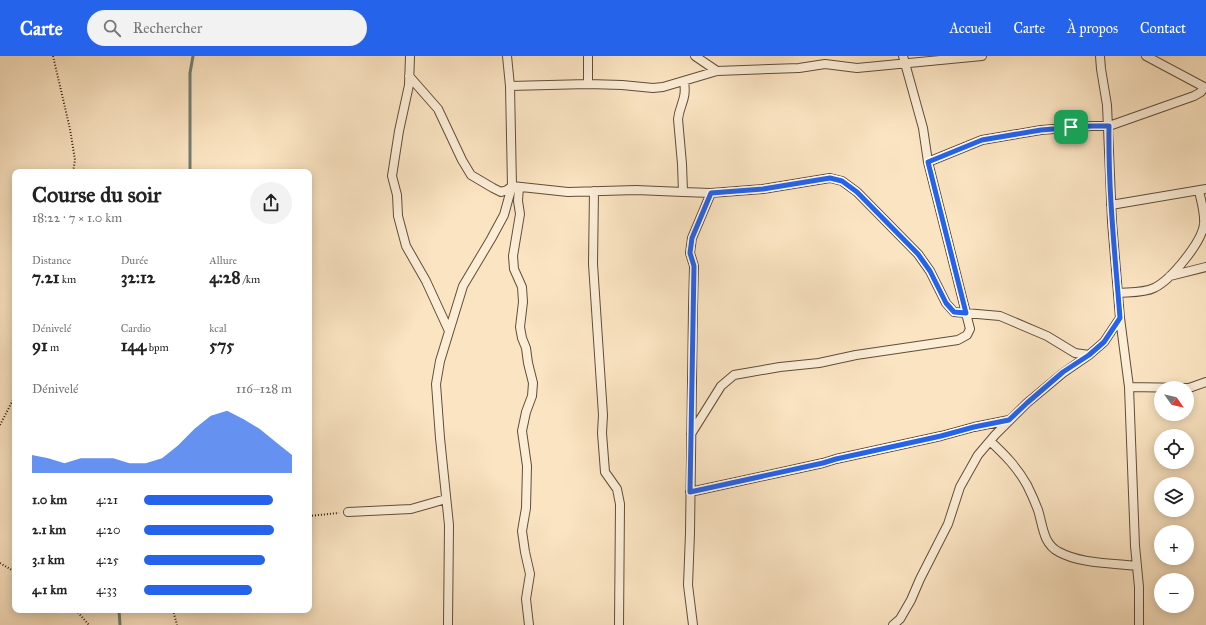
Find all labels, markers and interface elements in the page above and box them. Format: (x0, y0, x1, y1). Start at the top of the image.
search box (87, 10, 367, 46)
text: Carte (20, 17, 63, 40)
icon: search (101, 17, 123, 39)
text: Rechercher (133, 19, 202, 37)
text: Accueil (949, 20, 992, 37)
text: Carte (1014, 20, 1045, 37)
text: À propos (1067, 20, 1118, 37)
text: Contact (1140, 20, 1186, 37)
pin (1054, 110, 1088, 144)
icon: arrive (1060, 116, 1082, 138)
text: Course du soir (32, 181, 161, 208)
button: share (250, 182, 292, 224)
text: 18:22 · 7 × 1.0 km (32, 210, 122, 226)
text: Distance (32, 254, 71, 267)
text: Durée (121, 254, 148, 267)
text: Allure (209, 254, 237, 267)
text: 7.21 (32, 267, 60, 288)
text: 32:12 (121, 267, 155, 288)
text: 4:28 (209, 267, 241, 288)
text: km (60, 273, 76, 286)
text: /km (241, 273, 260, 286)
text: Dénivelé (32, 322, 71, 335)
text: Cardio (121, 322, 151, 335)
text: kcal (209, 322, 227, 335)
text: 91 (32, 335, 48, 356)
text: 144 (121, 335, 146, 356)
text: 575 (209, 335, 234, 356)
text: m (48, 341, 59, 354)
text: bpm (146, 341, 169, 354)
text: Dénivelé (32, 381, 79, 397)
text: 116–128 m (236, 381, 292, 397)
north arrow (1154, 381, 1194, 421)
map controls (1154, 381, 1194, 613)
button: locate (1154, 429, 1194, 469)
button: layers (1154, 477, 1194, 517)
text: 1.0 km (32, 492, 67, 508)
text: 4:21 (96, 492, 118, 508)
text: 2.1 km (32, 522, 66, 538)
text: 4:20 (96, 522, 121, 538)
button: + (1154, 525, 1194, 565)
text: 3.1 km (32, 552, 65, 568)
text: 4:25 (96, 552, 119, 568)
button: − (1154, 573, 1194, 613)
text: 4.1 km (32, 582, 67, 598)
text: 4:33 (96, 582, 117, 598)

